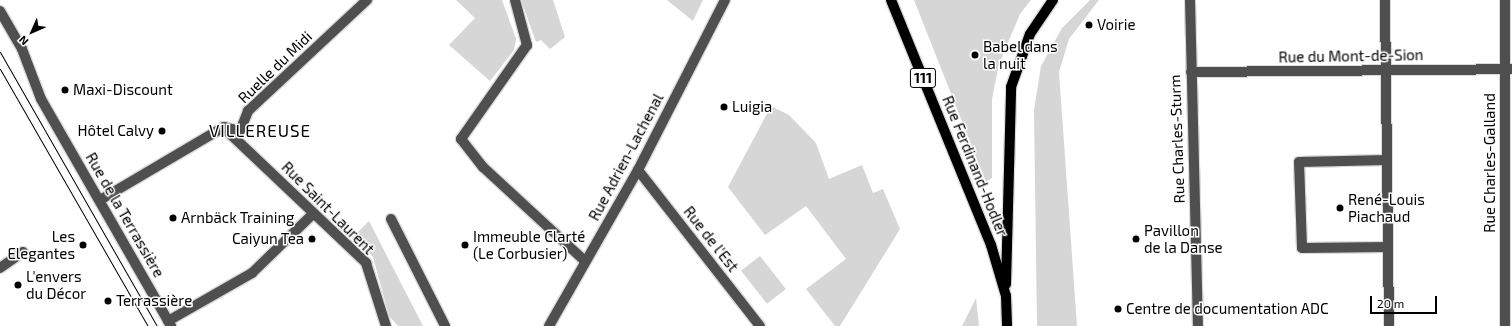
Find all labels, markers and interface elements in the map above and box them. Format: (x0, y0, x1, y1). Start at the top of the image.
north arrow (12, 12, 52, 52)
place label: Voirie (1097, 16, 1136, 34)
marker: Voirie (1084, 20, 1094, 30)
street label: Ruelle du Midi (234, 27, 316, 107)
text: N (16, 33, 31, 48)
place label: Babel dans la nuit (983, 37, 1058, 72)
street label: Rue du Mont-de-Sion (1278, 46, 1424, 66)
marker: Babel dans la nuit (970, 50, 980, 60)
road number: 111 (909, 66, 937, 90)
street label: Rue Charles-Sturm (1166, 74, 1188, 204)
place label: Maxi-Discount (73, 81, 173, 99)
marker: Maxi-Discount (60, 85, 70, 95)
street label: Rue Adrien-Lachenal (585, 90, 667, 224)
street label: Rue Ferdinand-Hodler (939, 93, 1011, 239)
street label: Rue Charles-Galland (1481, 93, 1499, 233)
place label: Luigia (732, 98, 772, 116)
marker: Luigia (719, 102, 729, 112)
district label: VILLEREUSE (209, 121, 311, 141)
place label: Hôtel Calvy (77, 122, 154, 140)
marker: Hôtel Calvy (157, 126, 167, 136)
street label: Rue de la Terrassière (82, 149, 168, 281)
street label: Rue Saint-Laurent (278, 158, 378, 258)
place label: René-Louis Piachaud (1348, 190, 1425, 225)
street label: Rue de l'Est (680, 203, 742, 275)
marker: René-Louis Piachaud (1335, 203, 1345, 213)
place label: Arnbäck Training (181, 209, 295, 227)
marker: Arnbäck Training (168, 213, 178, 223)
place label: Pavillon de la Danse (1144, 221, 1223, 256)
place label: Les Elegantes (7, 227, 75, 262)
place label: Immeuble Clarté (Le Corbusier) (473, 227, 585, 262)
place label: Caiyun Tea (232, 230, 304, 248)
marker: Caiyun Tea (307, 234, 317, 244)
marker: Pavillon de la Danse (1131, 234, 1141, 244)
marker: Les Elegantes (78, 240, 88, 250)
marker: Immeuble Clarté (Le Corbusier) (460, 240, 470, 250)
place label: L'envers du Décor (26, 267, 86, 302)
marker: L'envers du Décor (13, 280, 23, 290)
scale bar (1372, 288, 1439, 314)
place label: Terrassière (116, 292, 192, 310)
marker: Terrassière (103, 296, 113, 306)
text: 20 m (1377, 296, 1404, 310)
place label: Centre de documentation ADC (1126, 300, 1329, 318)
marker: Centre de documentation ADC (1113, 304, 1123, 314)

